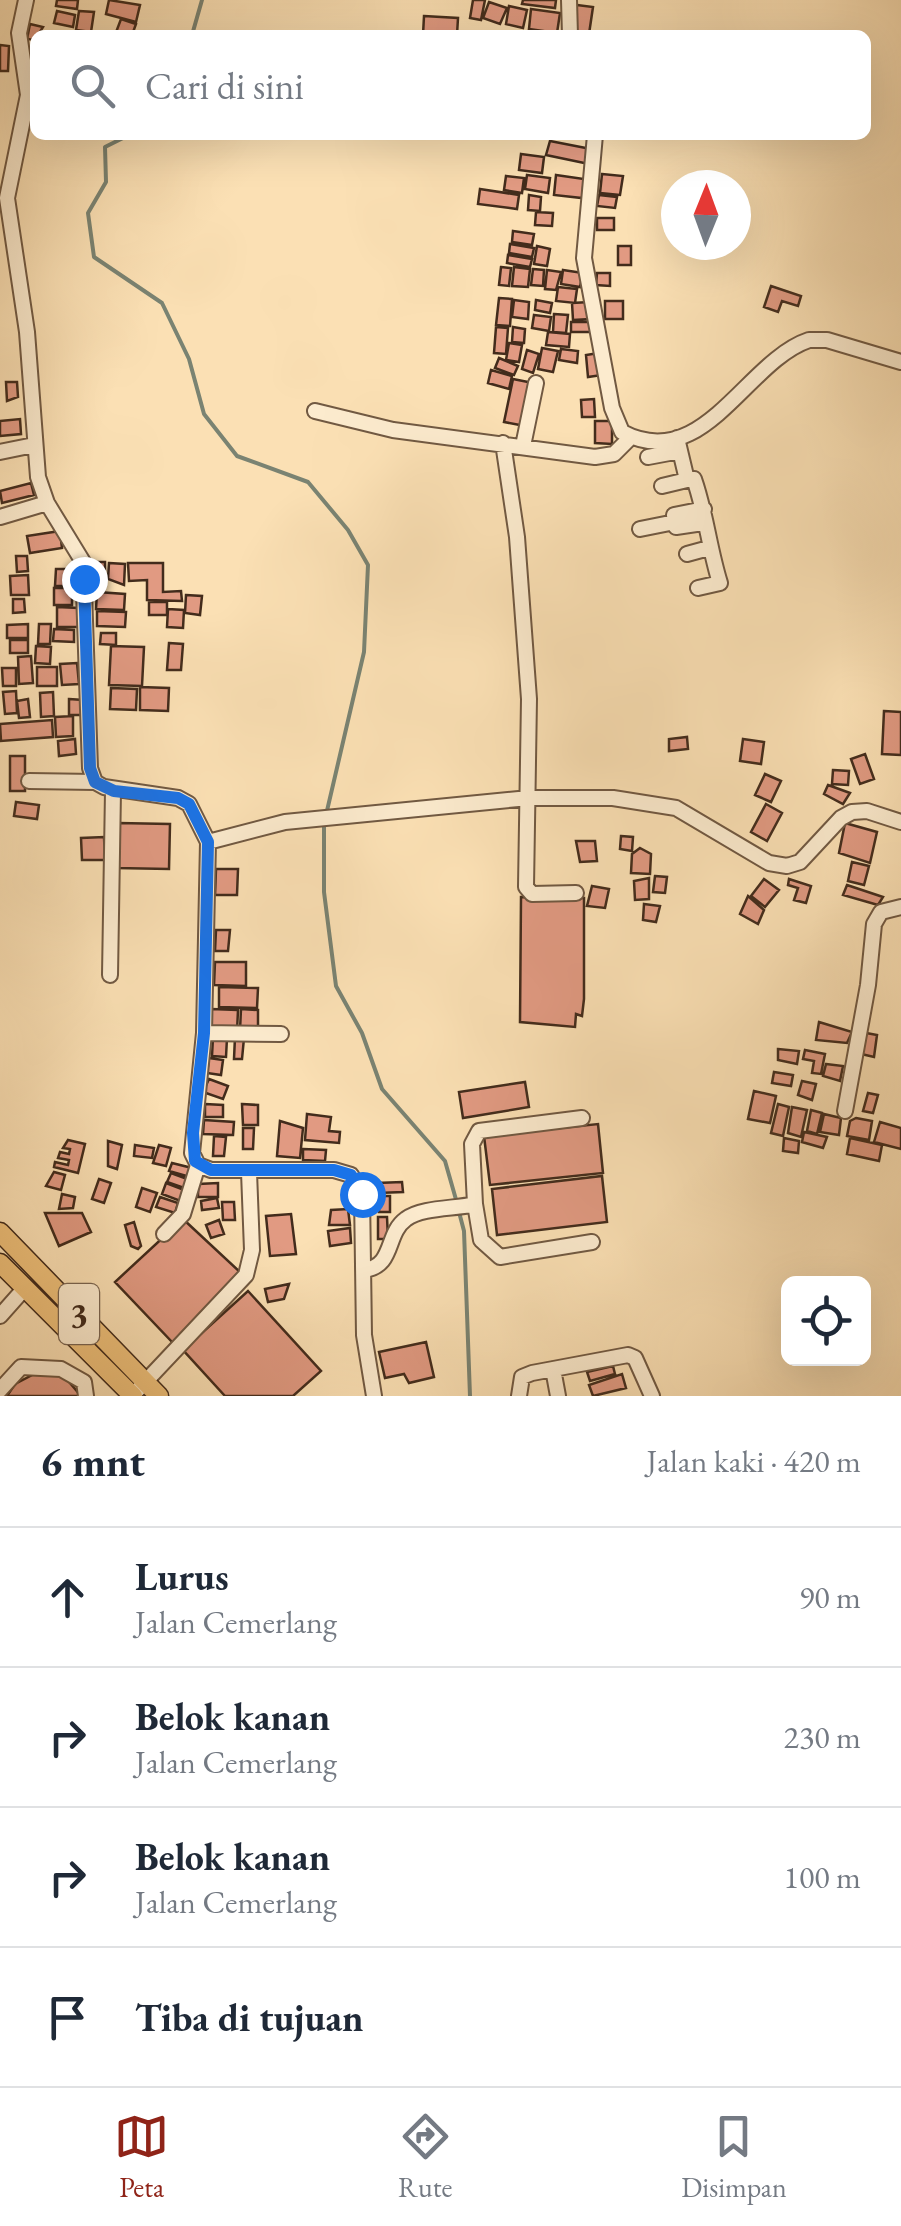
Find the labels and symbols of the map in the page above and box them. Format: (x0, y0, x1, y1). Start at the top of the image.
north arrow (661, 170, 751, 260)
route end (62, 557, 108, 603)
route start (340, 1172, 386, 1218)
road number: 3 (59, 1284, 99, 1344)

